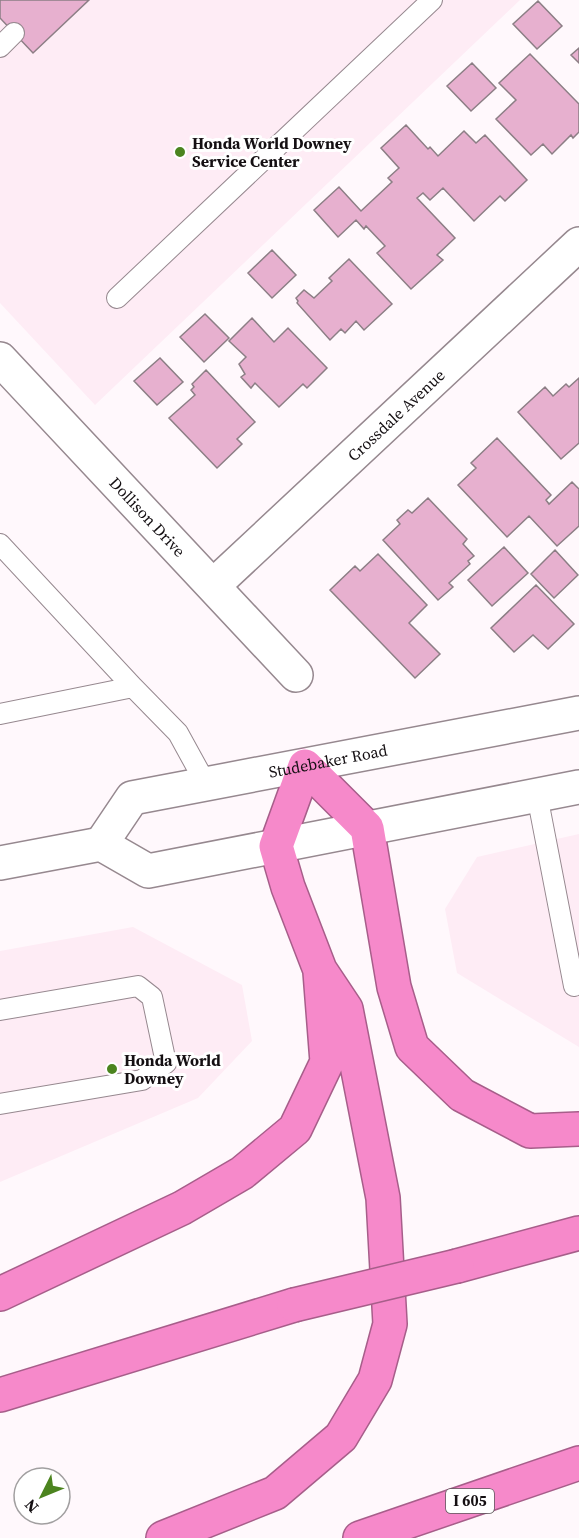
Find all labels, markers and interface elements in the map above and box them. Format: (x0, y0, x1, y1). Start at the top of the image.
place label: Honda World Downey Service Center (192, 132, 352, 172)
marker: Honda World Downey Service Center (173, 145, 187, 159)
street label: Crossdale Avenue (342, 364, 449, 466)
street label: Dollison Drive (105, 472, 191, 561)
street label: Studebaker Road (267, 739, 389, 783)
place label: Honda World Downey (124, 1049, 221, 1089)
marker: Honda World Downey (105, 1062, 119, 1076)
north arrow (12, 1466, 72, 1526)
road number: I 605 (446, 1489, 494, 1513)
text: N (19, 1494, 43, 1518)

